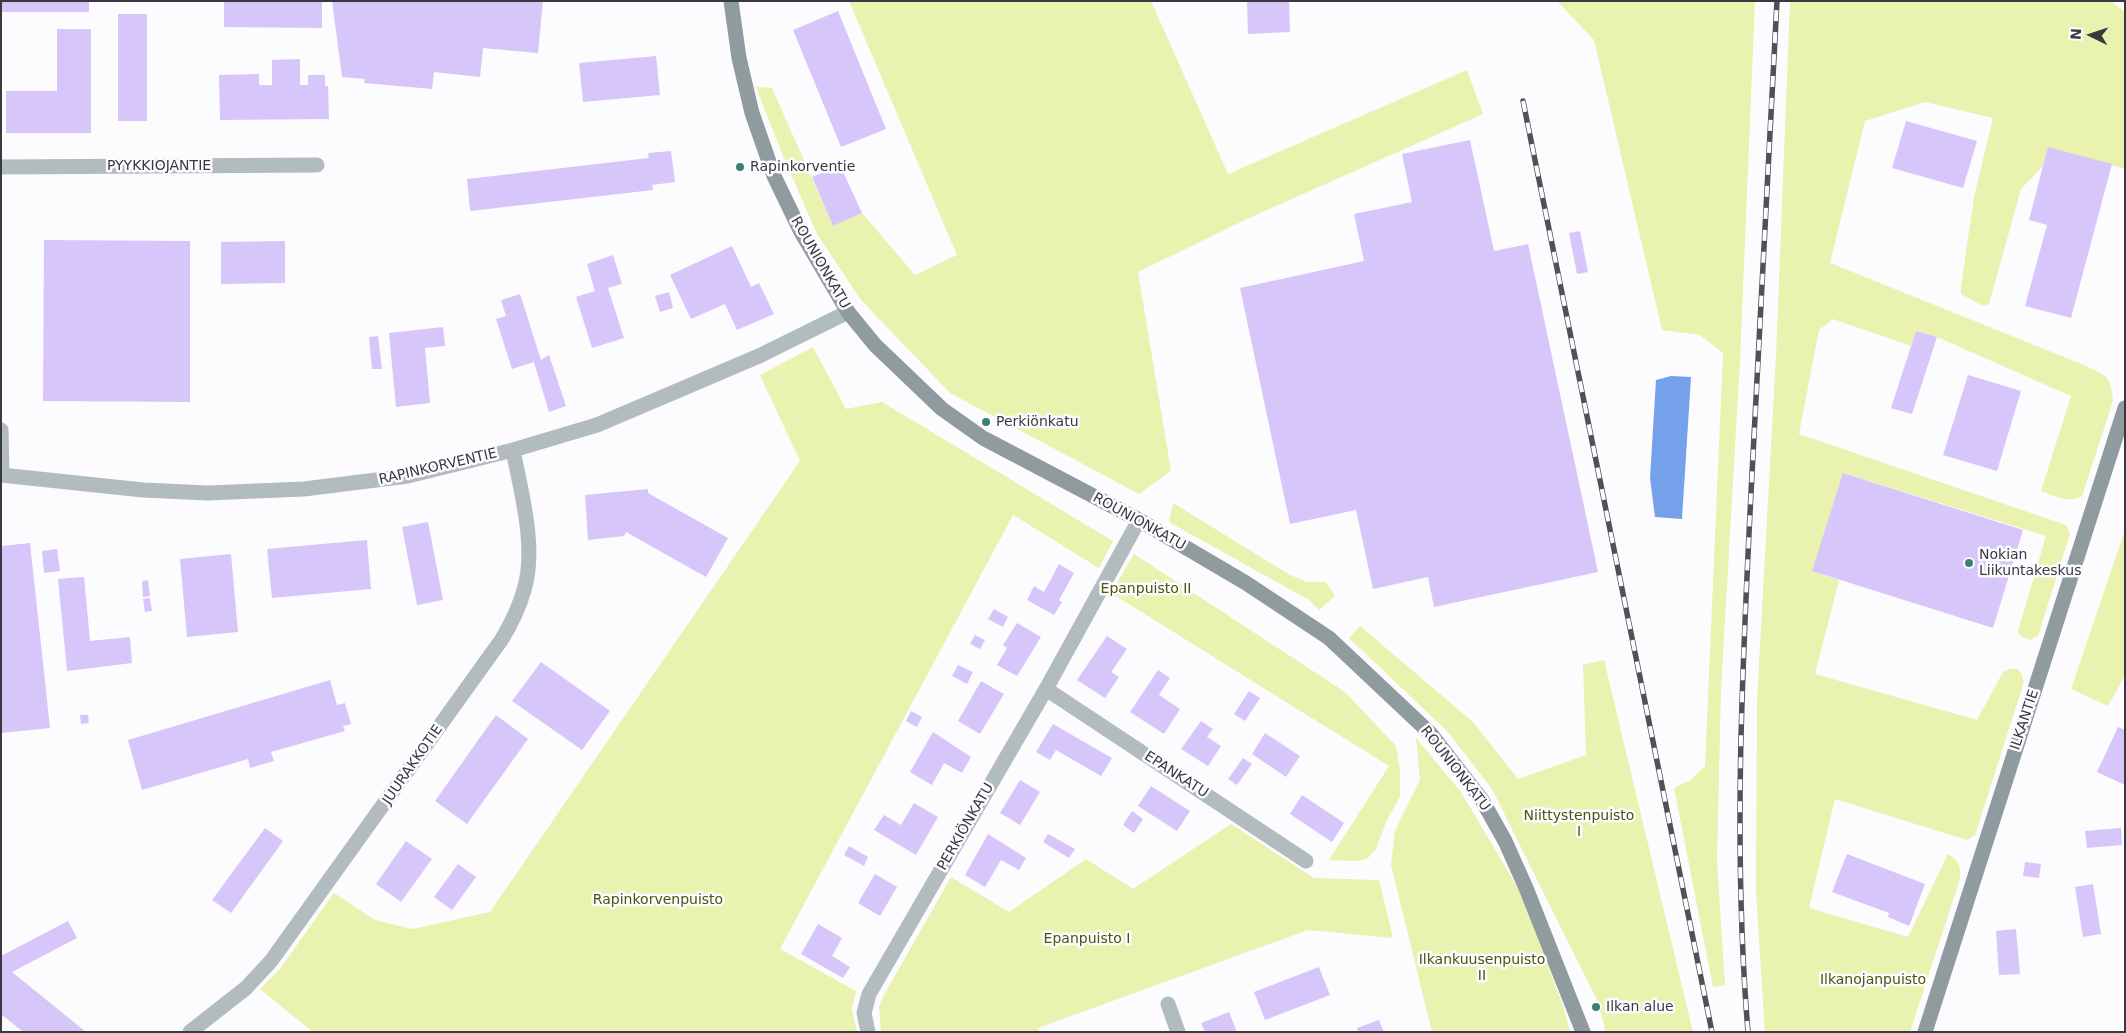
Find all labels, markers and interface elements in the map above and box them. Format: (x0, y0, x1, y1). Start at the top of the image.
north arrow (2066, 10, 2116, 60)
text: N (2068, 28, 2084, 40)
street label: PYYKKIOJANTIE (107, 158, 211, 174)
place label: Rapinkorventie (750, 159, 855, 175)
marker: Rapinkorventie (734, 161, 746, 173)
street label: ROUNIONKATU (787, 214, 853, 312)
place label: Perkiönkatu (996, 414, 1079, 430)
marker: Perkiönkatu (980, 416, 992, 428)
street label: RAPINKORVENTIE (377, 445, 499, 489)
street label: ROUNIONKATU (1090, 490, 1188, 554)
place label: Nokian Liikuntakeskus (1979, 547, 2081, 580)
marker: Nokian Liikuntakeskus (1963, 557, 1975, 569)
park label: Epanpuisto II (1101, 581, 1191, 597)
street label: ILKANTIE (2007, 688, 2043, 752)
street label: JUURAKKOTIE (379, 722, 447, 808)
street label: ROUNIONKATU (1417, 723, 1493, 815)
street label: EPANKATU (1141, 748, 1211, 802)
street label: PERKIÖNKATU (934, 780, 998, 874)
park label: Niittystenpuisto I (1524, 808, 1634, 840)
park label: Rapinkorvenpuisto (593, 892, 723, 908)
park label: Epanpuisto I (1044, 931, 1130, 947)
park label: Ilkankuusenpuisto II (1419, 952, 1545, 984)
park label: Ilkanojanpuisto (1820, 972, 1926, 988)
place label: Ilkan alue (1606, 999, 1674, 1015)
marker: Ilkan alue (1590, 1001, 1602, 1013)

